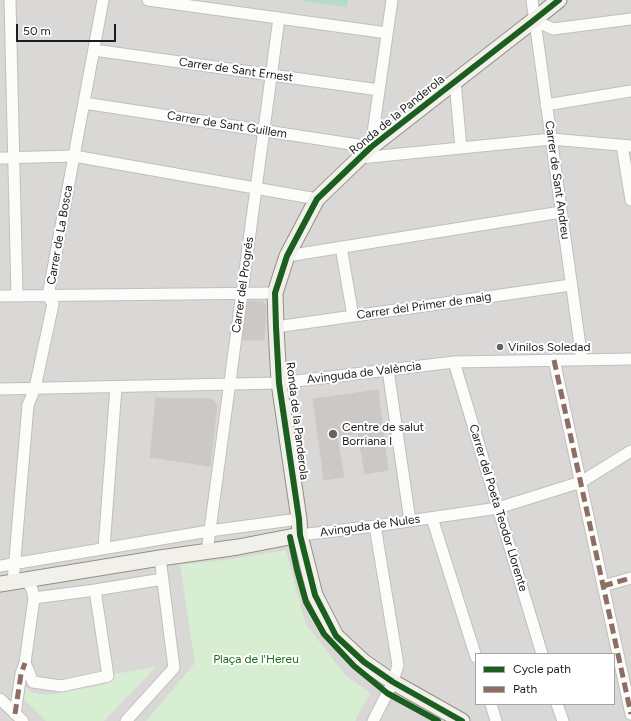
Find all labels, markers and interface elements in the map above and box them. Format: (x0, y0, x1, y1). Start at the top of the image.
scale bar (18, 16, 118, 42)
text: 50 m (23, 24, 51, 38)
street label: Carrer de Sant Ernest (178, 55, 294, 85)
street label: Ronda de la Panderola (346, 72, 448, 158)
street label: Carrer de Sant Guillem (166, 108, 288, 142)
street label: Carrer de Sant Andreu (542, 120, 572, 240)
street label: Carrer de La Bosca (44, 184, 76, 286)
street label: Carrer del Progrés (229, 236, 257, 334)
street label: Carrer del Primer de maig (356, 289, 492, 323)
place label: Vinilos Soledad (508, 340, 590, 354)
marker: Vinilos Soledad (495, 342, 505, 352)
street label: Avinguda de València (306, 359, 422, 387)
street label: Ronda de la Panderola (283, 361, 311, 481)
place label: Centre de salut Borriana I (342, 420, 424, 448)
street label: Carrer del Poeta Teodor Llorente (466, 423, 530, 593)
marker: Centre de salut Borriana I (327, 428, 339, 440)
street label: Avinguda de Nules (319, 512, 421, 540)
park label: Plaça de l'Hereu (213, 652, 299, 666)
legend (475, 653, 615, 705)
text: Cycle path (513, 662, 571, 676)
text: Path (513, 682, 537, 696)

